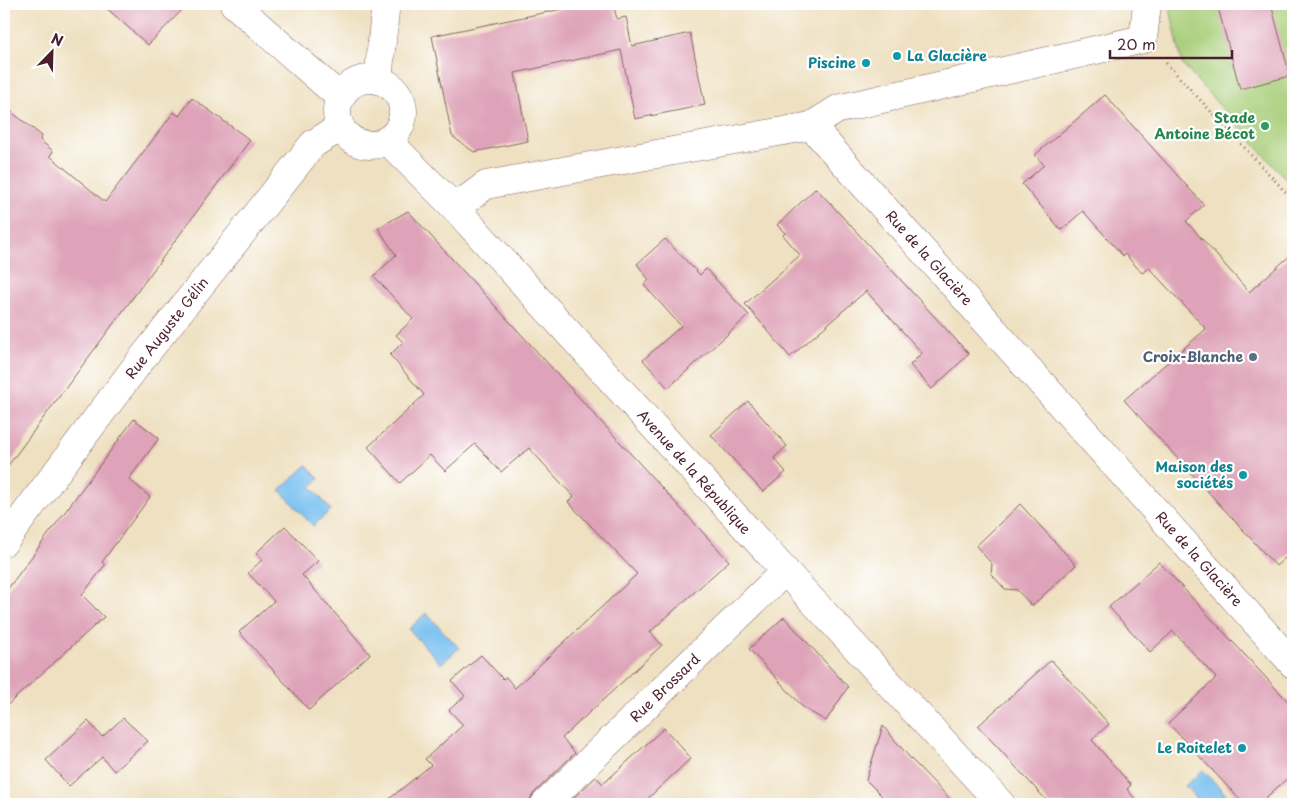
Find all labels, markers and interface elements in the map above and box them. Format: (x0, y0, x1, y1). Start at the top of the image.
north arrow (28, 28, 78, 78)
text: N (48, 28, 66, 51)
scale bar (1110, 28, 1232, 60)
text: 20 m (1117, 32, 1156, 55)
place label: La Glacière (907, 45, 987, 66)
marker: La Glacière (891, 50, 903, 62)
place label: Piscine (808, 52, 856, 73)
marker: Piscine (860, 57, 872, 69)
place label: Stade Antoine Bécot (1154, 107, 1255, 144)
marker: Stade Antoine Bécot (1259, 120, 1271, 132)
street label: Rue de la Glacière (881, 206, 978, 310)
street label: Rue Auguste Gélin (120, 272, 213, 383)
place label: Croix-Blanche (1143, 346, 1243, 367)
marker: Croix-Blanche (1247, 351, 1259, 363)
street label: Avenue de la République (633, 405, 756, 539)
place label: Maison des sociétés (1156, 456, 1233, 493)
marker: Maison des sociétés (1237, 469, 1249, 481)
street label: Rue de la Glacière (1151, 507, 1248, 611)
street label: Rue Brossard (625, 648, 705, 727)
place label: Le Roitelet (1157, 737, 1232, 758)
marker: Le Roitelet (1236, 742, 1248, 754)

